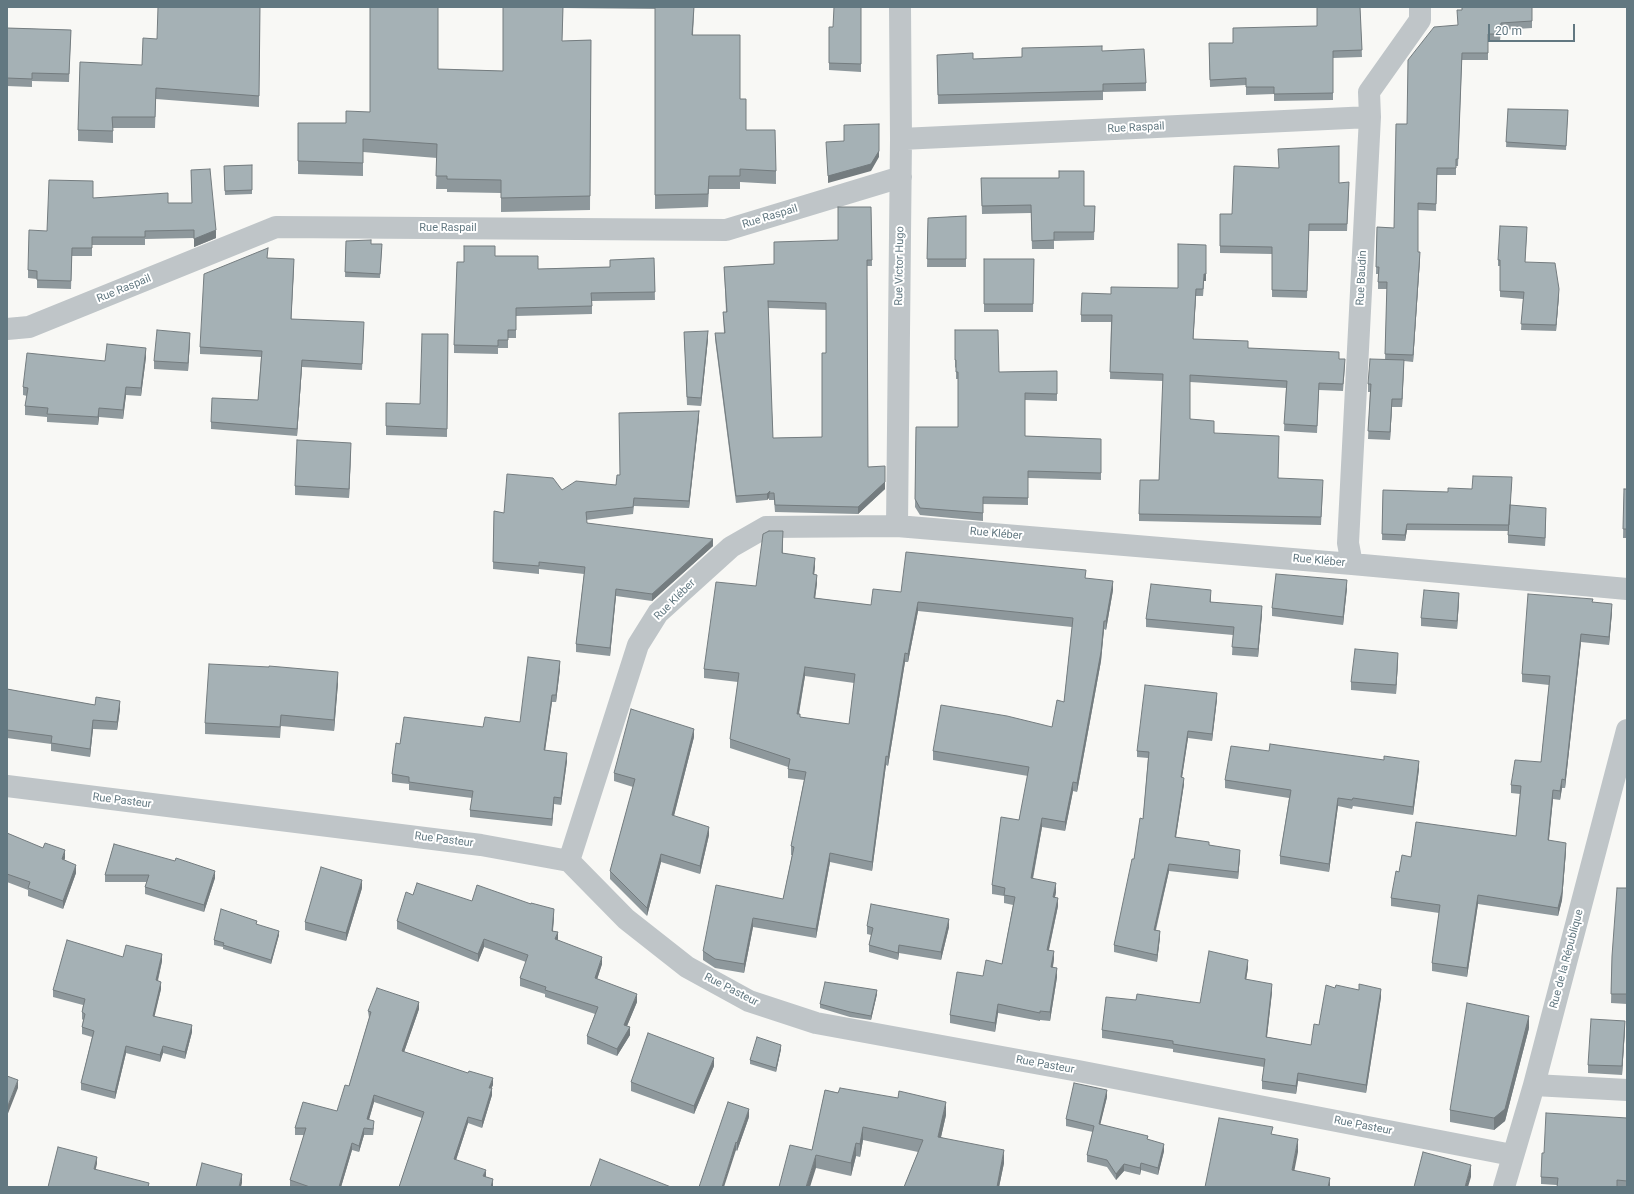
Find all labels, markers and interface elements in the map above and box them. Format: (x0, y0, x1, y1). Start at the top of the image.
scale bar (1490, 16, 1577, 42)
text: 20 m (1495, 24, 1522, 38)
street label: Rue Raspail (1107, 120, 1165, 136)
street label: Rue Raspail (741, 202, 799, 232)
street label: Rue Raspail (419, 221, 477, 235)
street label: Rue Victor Hugo (893, 226, 907, 306)
street label: Rue Baudin (1354, 250, 1370, 306)
street label: Rue Raspail (95, 272, 153, 306)
street label: Rue Kléber (969, 525, 1023, 543)
street label: Rue Kléber (1292, 552, 1346, 570)
street label: Rue Kléber (652, 577, 698, 623)
street label: Rue Pasteur (92, 791, 152, 811)
street label: Rue Pasteur (414, 830, 474, 850)
street label: Rue de la République (1547, 908, 1587, 1010)
street label: Rue Pasteur (702, 971, 760, 1009)
street label: Rue Pasteur (1015, 1053, 1075, 1077)
street label: Rue Pasteur (1333, 1114, 1393, 1138)

